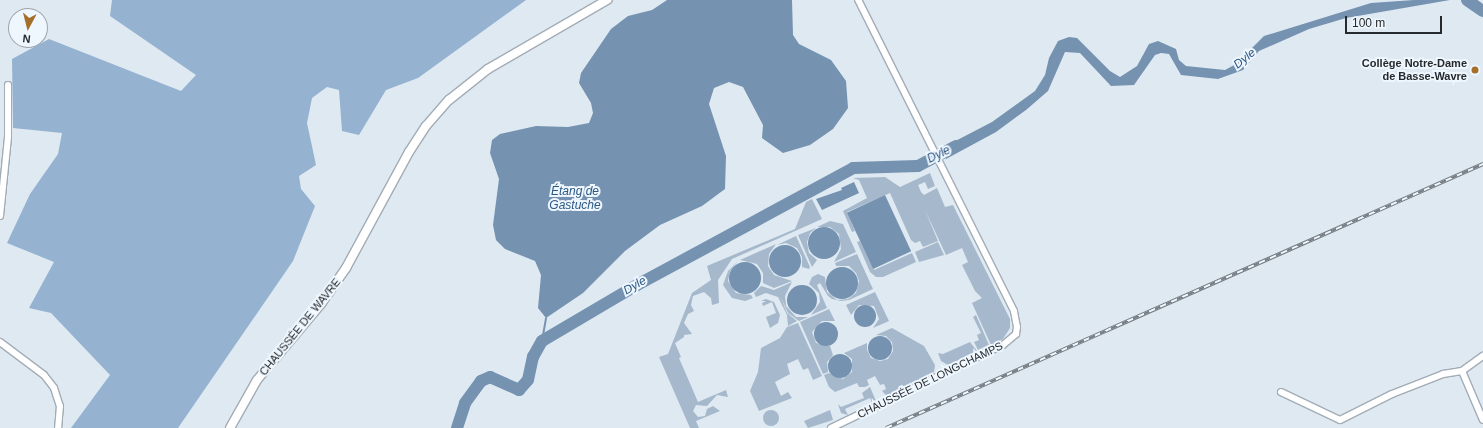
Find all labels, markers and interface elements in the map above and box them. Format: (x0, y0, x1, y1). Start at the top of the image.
north arrow (8, 8, 48, 48)
scale bar (1347, 8, 1444, 34)
text: 100 m (1352, 16, 1385, 30)
text: N (22, 32, 31, 45)
water label: Dyle (1231, 46, 1259, 72)
place label: Collège Notre-Dame de Basse-Wavre (1362, 57, 1467, 83)
marker: Collège Notre-Dame de Basse-Wavre (1470, 65, 1480, 75)
water label: Dyle (925, 143, 953, 167)
water label: Étang de Gastuche (549, 185, 601, 213)
water label: Dyle (621, 274, 649, 298)
street label: CHAUSSÉE DE WAVRE (257, 276, 343, 378)
street label: CHAUSSÉE DE LONGCHAMPS (855, 339, 1005, 421)

